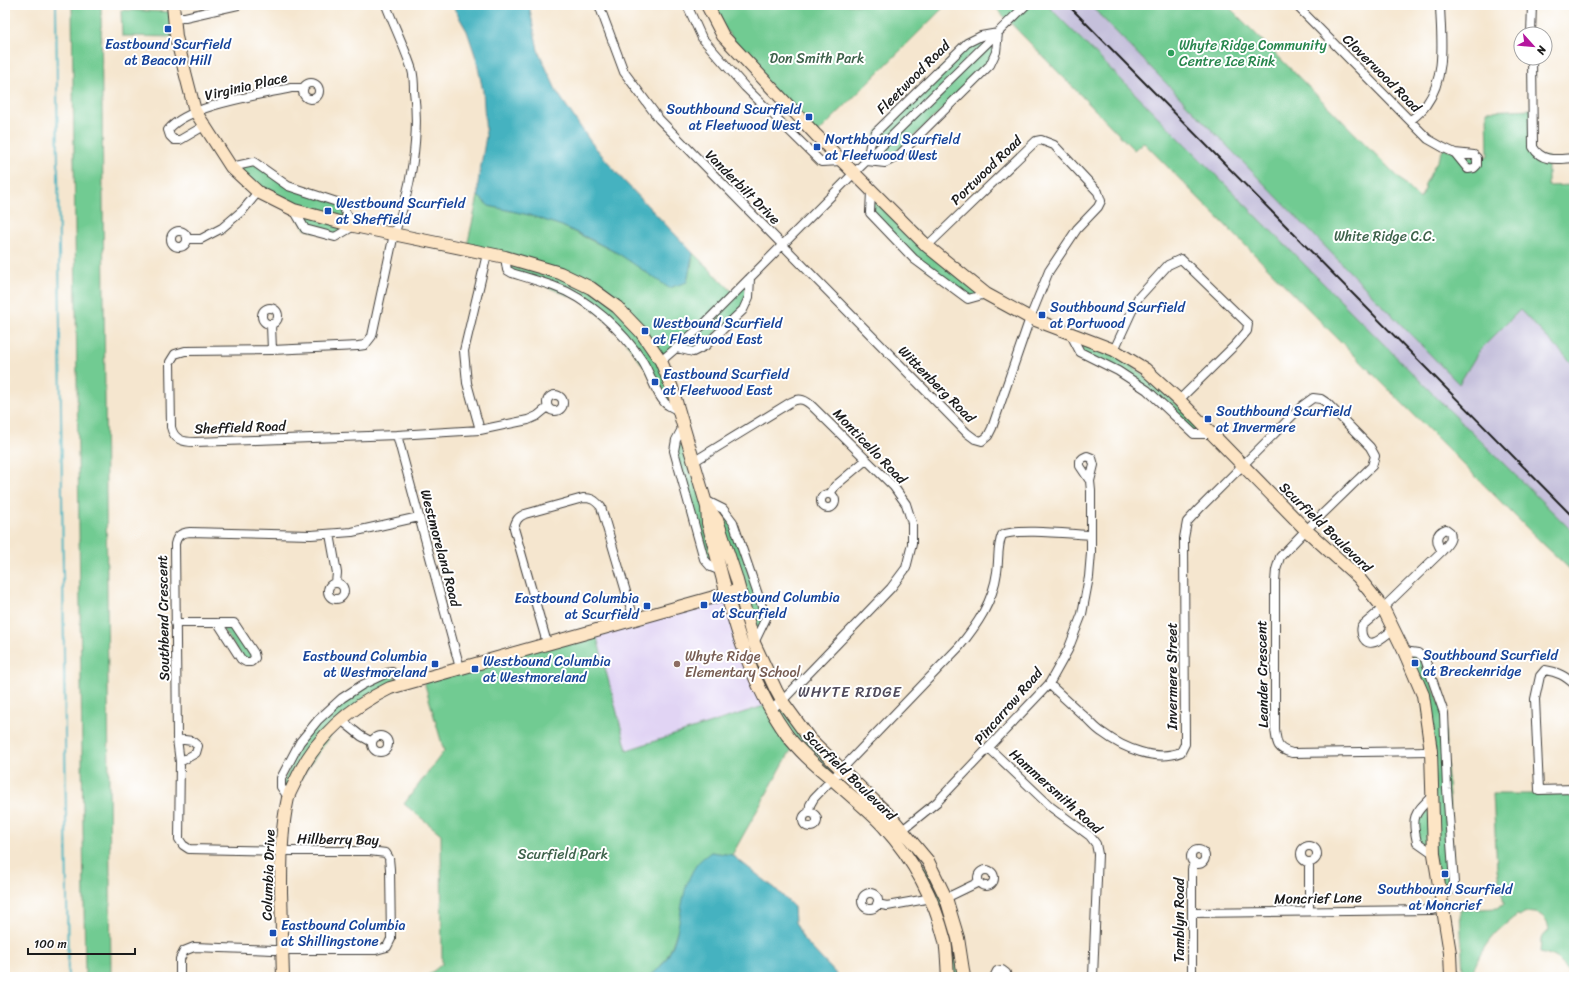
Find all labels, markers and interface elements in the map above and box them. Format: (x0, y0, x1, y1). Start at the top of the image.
marker: Eastbound Scurfield at Beacon Hill (163, 24, 173, 34)
north arrow (1513, 26, 1553, 66)
street label: Cloverwood Road (1336, 28, 1428, 120)
place label: Eastbound Scurfield at Beacon Hill (105, 32, 233, 73)
street label: Fleetwood Road (870, 33, 958, 120)
place label: Whyte Ridge Community Centre Ice Rink (1179, 33, 1328, 74)
text: N (1531, 42, 1552, 58)
park label: Don Smith Park (770, 46, 864, 71)
marker: Whyte Ridge Community Centre Ice Rink (1166, 48, 1176, 58)
street label: Virginia Place (202, 65, 290, 108)
place label: Southbound Scurfield at Fleetwood West (666, 97, 803, 138)
marker: Southbound Scurfield at Fleetwood West (804, 112, 814, 122)
place label: Northbound Scurfield at Fleetwood West (825, 127, 961, 168)
street label: Portwood Road (944, 128, 1029, 211)
marker: Northbound Scurfield at Fleetwood West (812, 142, 822, 152)
street label: Vanderbilt Drive (699, 144, 786, 231)
place label: Westbound Scurfield at Sheffield (336, 191, 467, 232)
marker: Westbound Scurfield at Sheffield (323, 206, 333, 216)
park label: White Ridge C.C. (1334, 224, 1436, 249)
place label: Southbound Scurfield at Portwood (1050, 295, 1186, 336)
marker: Southbound Scurfield at Portwood (1037, 310, 1047, 320)
place label: Westbound Scurfield at Fleetwood East (653, 311, 784, 352)
marker: Westbound Scurfield at Fleetwood East (640, 326, 650, 336)
street label: Wittenberg Road (892, 340, 983, 430)
place label: Eastbound Scurfield at Fleetwood East (663, 362, 791, 403)
marker: Eastbound Scurfield at Fleetwood East (650, 377, 660, 387)
place label: Southbound Scurfield at Invermere (1216, 399, 1352, 440)
street label: Monticello Road (826, 402, 914, 492)
street label: Sheffield Road (194, 413, 288, 442)
marker: Southbound Scurfield at Invermere (1203, 414, 1213, 424)
street label: Scurfield Boulevard (1273, 476, 1380, 580)
street label: Westmoreland Road (413, 487, 469, 611)
street label: Southbend Crescent (150, 555, 177, 681)
place label: Westbound Columbia at Scurfield (712, 585, 840, 626)
place label: Eastbound Columbia at Scurfield (515, 586, 641, 627)
marker: Westbound Columbia at Scurfield (699, 600, 709, 610)
marker: Eastbound Columbia at Scurfield (642, 601, 652, 611)
street label: Leander Crescent (1249, 620, 1276, 728)
street label: Invermere Street (1160, 622, 1185, 731)
place label: Southbound Scurfield at Breckenridge (1423, 643, 1559, 684)
place label: Eastbound Columbia at Westmoreland (303, 644, 429, 685)
place label: Whyte Ridge Elementary School (685, 644, 802, 685)
place label: Westbound Columbia at Westmoreland (483, 649, 611, 690)
marker: Southbound Scurfield at Breckenridge (1410, 658, 1420, 668)
marker: Eastbound Columbia at Westmoreland (430, 659, 440, 669)
marker: Whyte Ridge Elementary School (672, 659, 682, 669)
street label: Pincarrow Road (968, 661, 1050, 751)
marker: Westbound Columbia at Westmoreland (470, 664, 480, 674)
district label: WHYTE RIDGE (798, 679, 903, 705)
street label: Scurfield Boulevard (797, 724, 904, 828)
street label: Hammersmith Road (1003, 742, 1109, 842)
street label: Hillberry Bay (297, 826, 380, 853)
street label: Columbia Drive (254, 829, 283, 921)
park label: Scurfield Park (518, 842, 608, 867)
marker: Southbound Scurfield at Moncrief (1440, 869, 1450, 879)
street label: Tamblyn Road (1167, 876, 1192, 962)
place label: Southbound Scurfield at Moncrief (1378, 877, 1514, 918)
street label: Moncrief Lane (1274, 885, 1362, 912)
place label: Eastbound Columbia at Shillingstone (281, 913, 405, 954)
marker: Eastbound Columbia at Shillingstone (268, 928, 278, 938)
scale bar (28, 930, 135, 956)
text: 100 m (34, 933, 67, 955)

